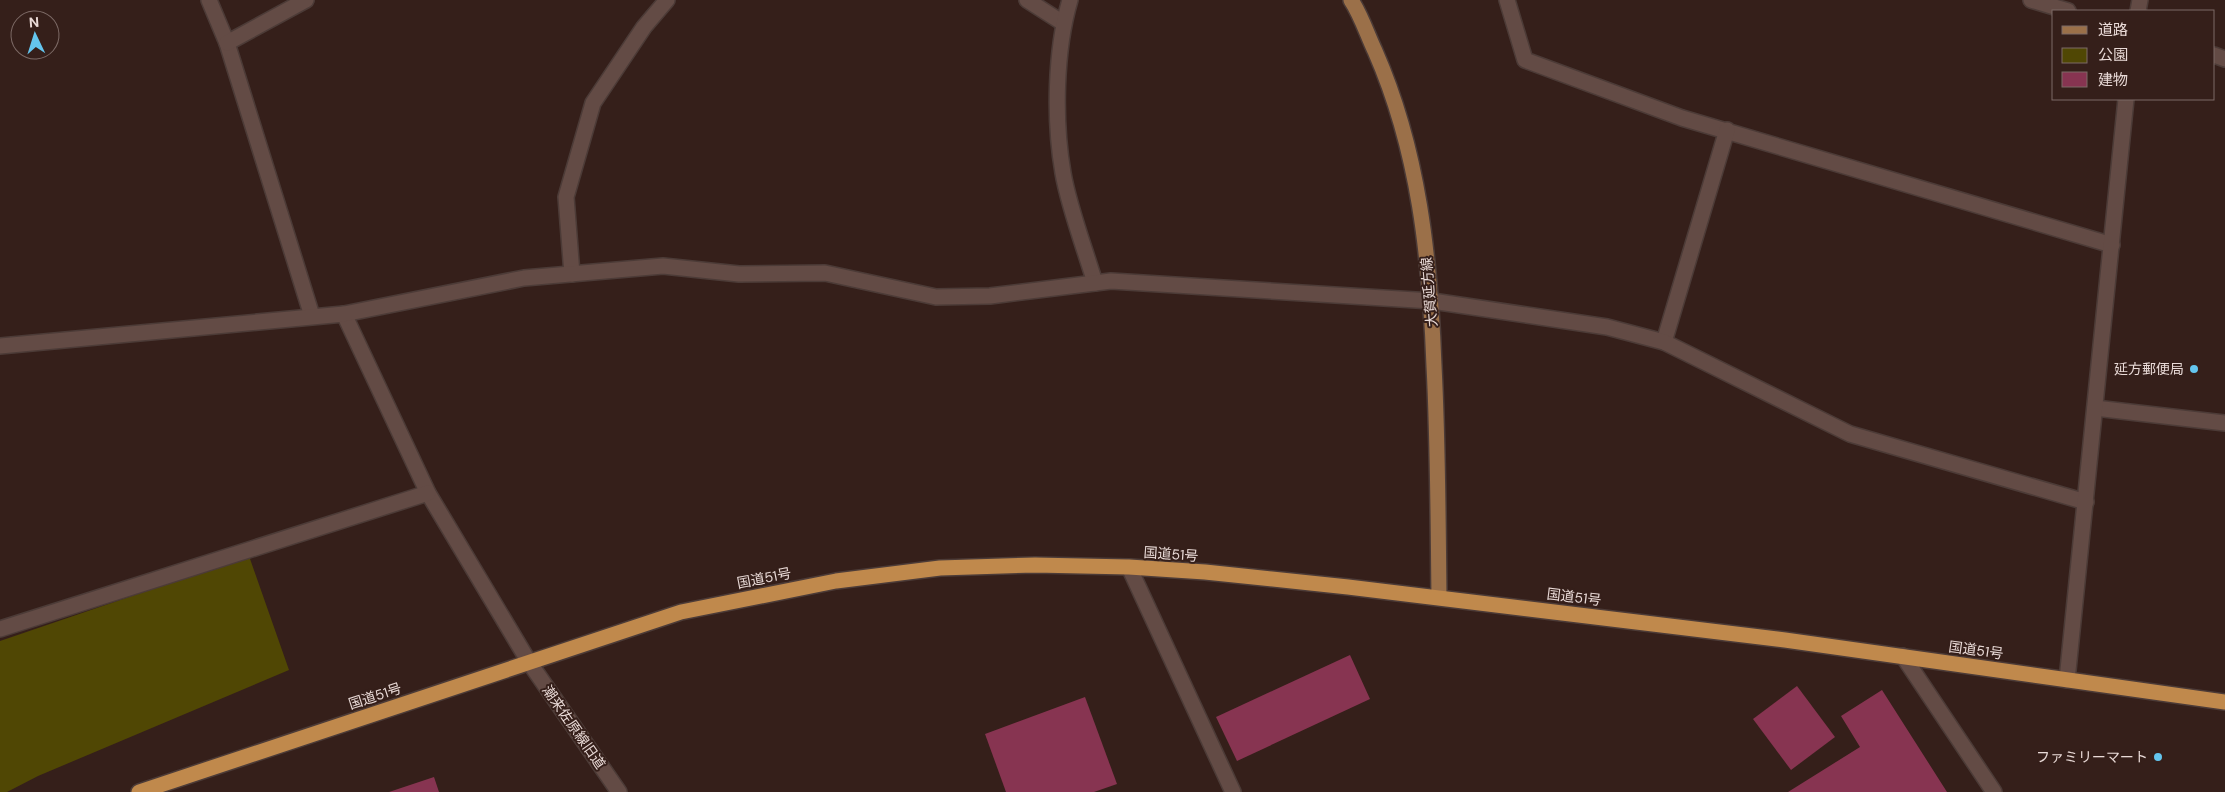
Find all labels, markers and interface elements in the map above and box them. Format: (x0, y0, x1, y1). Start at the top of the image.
north arrow (10, 10, 60, 60)
legend (2052, 10, 2215, 100)
text: N (28, 13, 40, 31)
text: 道路 (2098, 20, 2128, 40)
text: 公園 (2098, 45, 2128, 65)
text: 建物 (2098, 70, 2128, 90)
street label: 大賀延方線 (1417, 256, 1441, 328)
place label: 延方郵便局 (2114, 360, 2184, 378)
marker: 延方郵便局 (2188, 363, 2200, 375)
street label: 国道51号 (1143, 543, 1199, 565)
street label: 国道51号 (735, 564, 793, 592)
street label: 国道51号 (1546, 585, 1602, 609)
street label: 国道51号 (1948, 637, 2004, 663)
street label: 国道51号 (346, 679, 404, 713)
street label: 潮来佐原線旧道 (539, 682, 609, 772)
place label: ファミリーマート (2036, 748, 2148, 766)
marker: ファミリーマート (2152, 751, 2164, 763)

